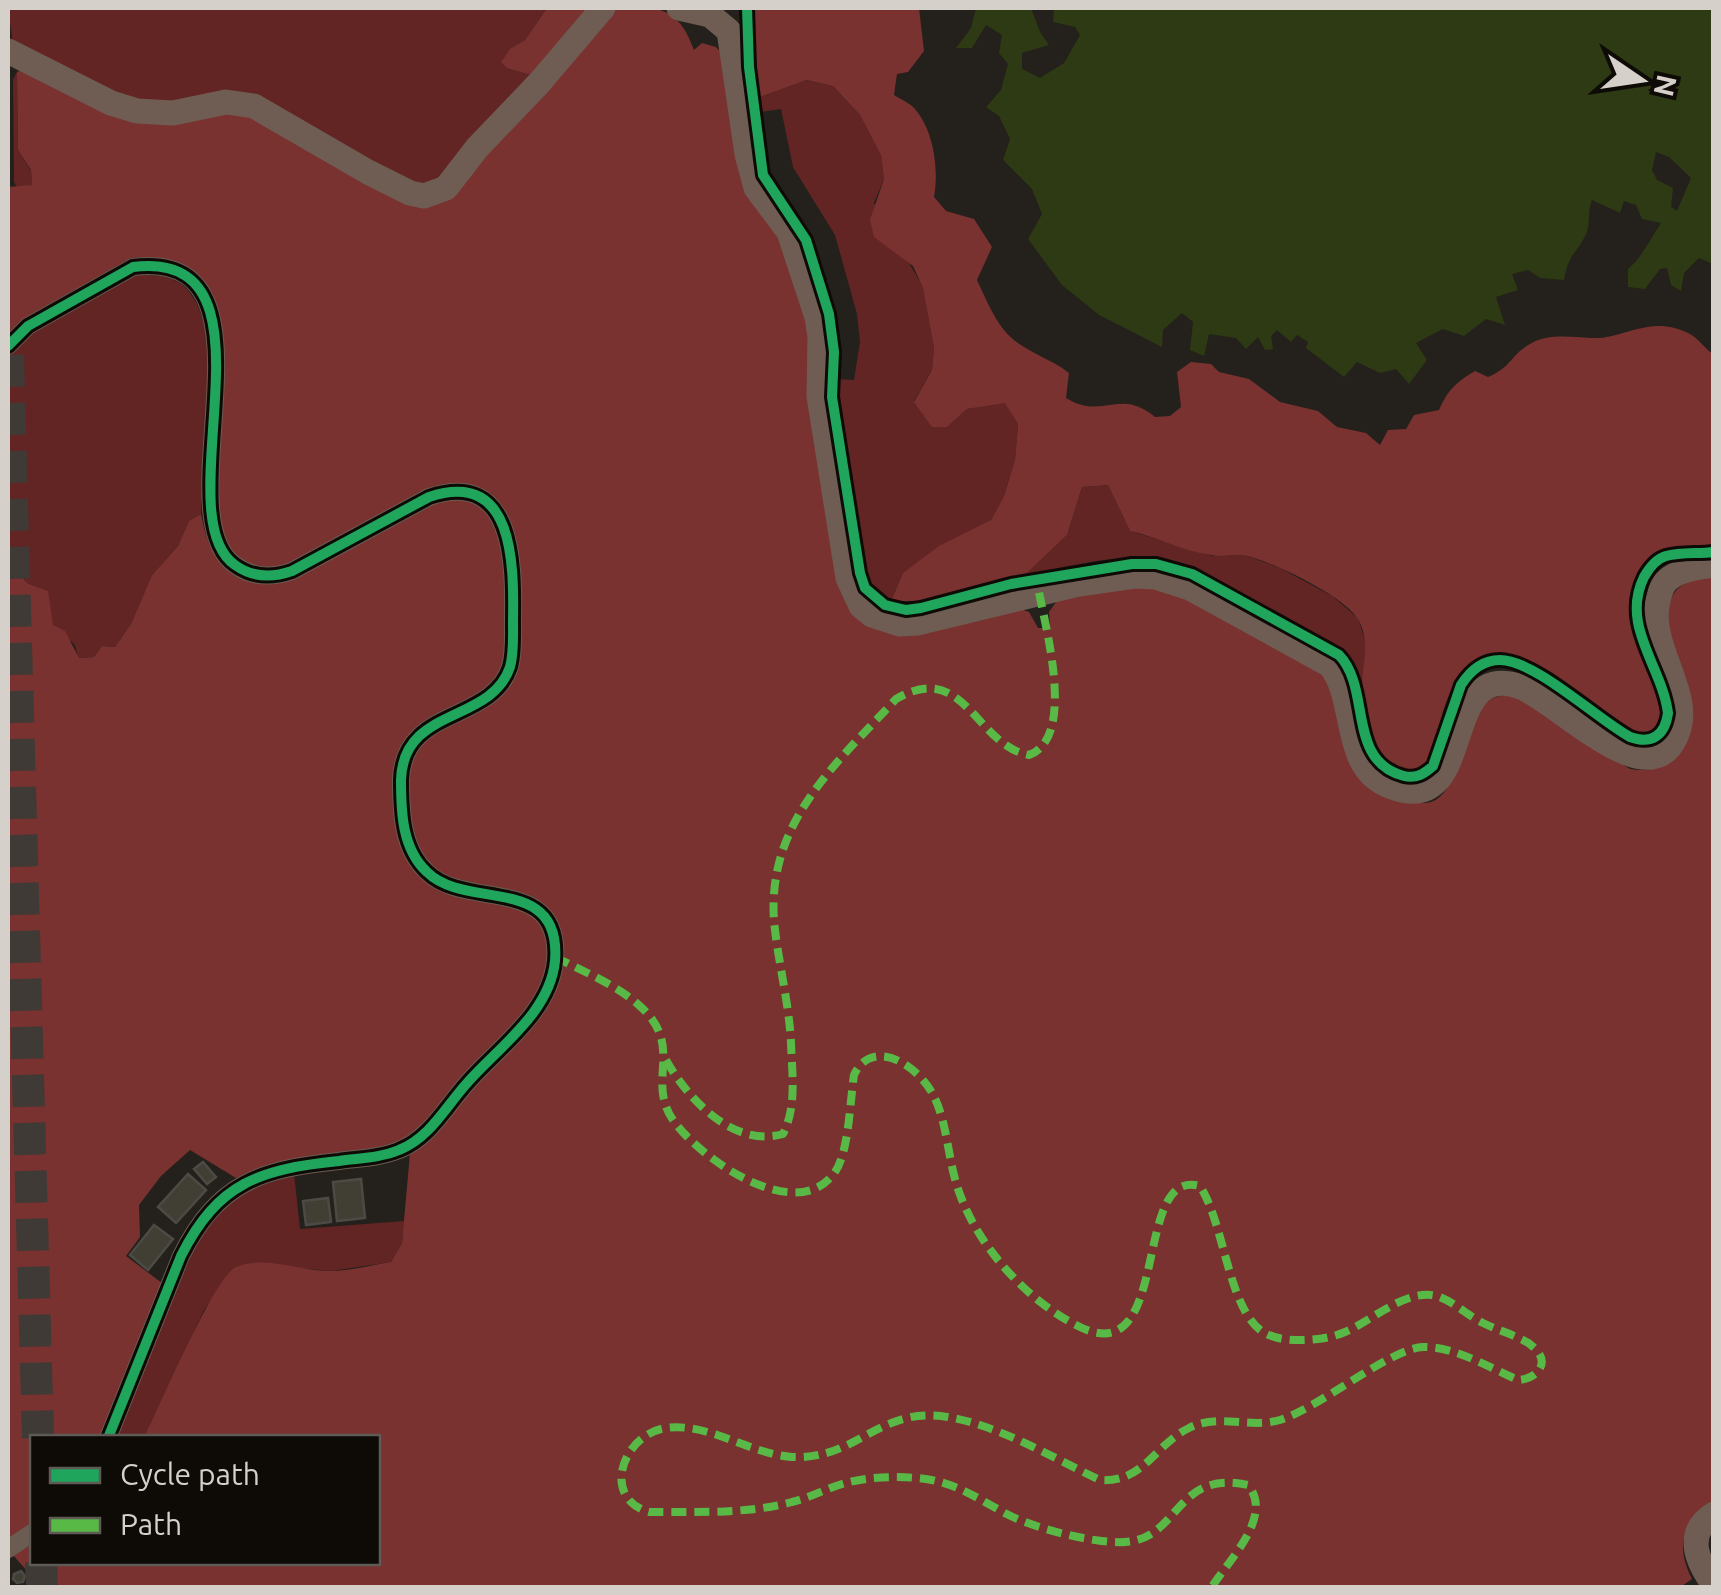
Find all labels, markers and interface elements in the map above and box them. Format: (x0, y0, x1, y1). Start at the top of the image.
north arrow (1591, 30, 1691, 130)
text: N (1648, 72, 1683, 99)
legend (30, 1435, 380, 1565)
text: Cycle path (120, 1457, 260, 1491)
text: Path (120, 1507, 182, 1541)

